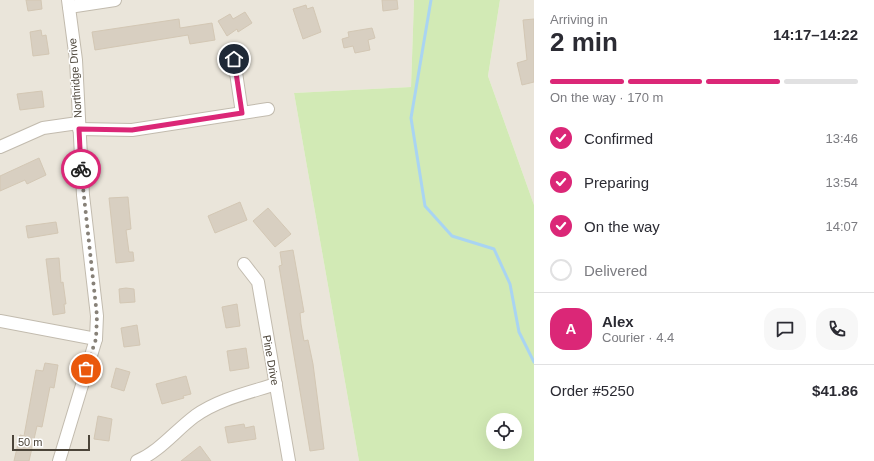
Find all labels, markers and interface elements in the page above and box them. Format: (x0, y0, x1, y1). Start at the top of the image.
text: Arriving in (550, 12, 608, 27)
text: 14:17–14:22 (773, 26, 858, 43)
text: 2 min (550, 27, 618, 57)
street label: Northridge Drive (66, 38, 84, 118)
pin (217, 42, 251, 76)
icon: home (223, 48, 245, 70)
text: On the way · 170 m (550, 90, 663, 105)
icon: check (550, 127, 572, 149)
text: Confirmed (584, 130, 653, 147)
text: 13:46 (825, 131, 858, 146)
courier (61, 149, 101, 189)
icon: bike (70, 158, 92, 180)
icon: check (550, 171, 572, 193)
text: Preparing (584, 174, 649, 191)
text: 13:54 (825, 175, 858, 190)
icon: check (550, 215, 572, 237)
text: On the way (584, 218, 660, 235)
text: 14:07 (825, 219, 858, 234)
text: Delivered (584, 262, 647, 279)
button: chat (764, 308, 806, 350)
button: phone (816, 308, 858, 350)
text: Alex (602, 313, 634, 330)
text: A (566, 320, 576, 337)
text: Courier · 4.4 (602, 330, 674, 345)
street label: Pine Drive (261, 334, 281, 386)
pin (69, 352, 103, 386)
icon: bag (75, 358, 97, 380)
text: Order #5250 (550, 382, 634, 399)
text: $41.86 (812, 382, 858, 399)
map controls (486, 413, 522, 449)
button: locate (486, 413, 522, 449)
scale bar (12, 433, 90, 452)
text: 50 m (18, 436, 42, 448)

